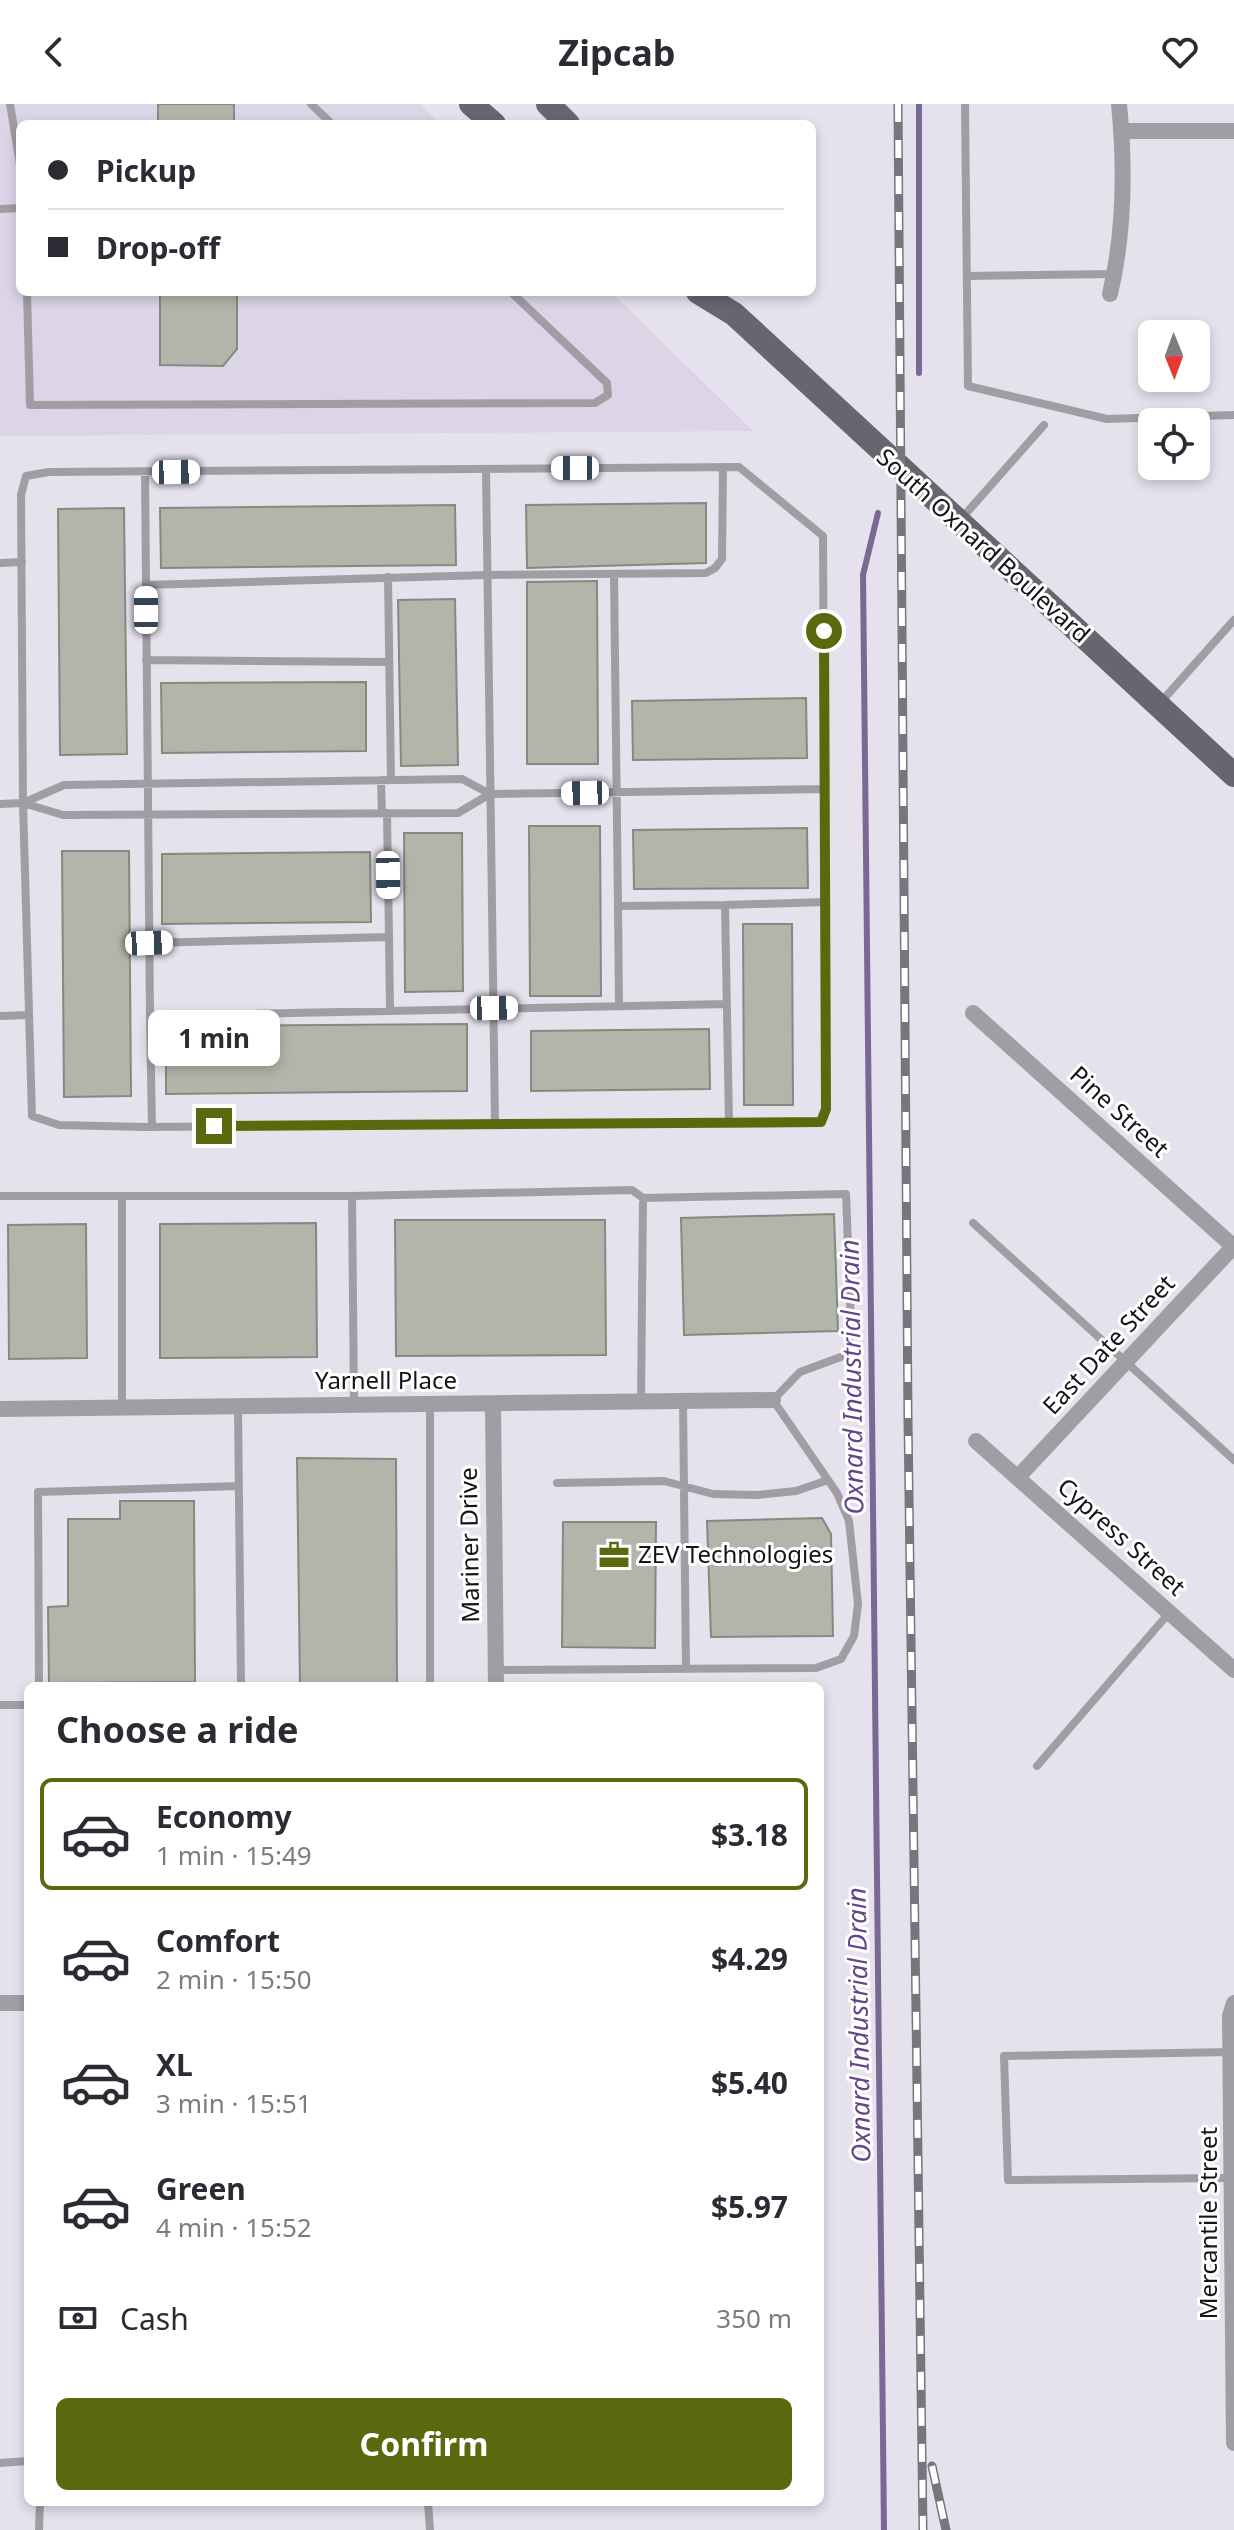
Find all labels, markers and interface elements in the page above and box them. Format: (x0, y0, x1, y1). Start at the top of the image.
text: Zipcab (558, 28, 676, 77)
icon: back (32, 30, 76, 74)
icon: heart (1158, 30, 1202, 74)
text: Pickup (96, 150, 196, 191)
text: Drop-off (96, 227, 220, 268)
north arrow (1138, 320, 1210, 392)
map controls (1138, 320, 1210, 480)
button: locate (1138, 408, 1210, 480)
street label: South Oxnard Boulevard (870, 440, 1098, 650)
car (551, 456, 599, 480)
car (152, 460, 200, 484)
car (134, 586, 158, 634)
route start (806, 613, 842, 649)
car (561, 781, 609, 805)
car (376, 851, 400, 899)
car (125, 930, 173, 956)
car (470, 996, 518, 1020)
callout: 1 min (148, 1010, 280, 1066)
text: 1 min (178, 1020, 250, 1056)
street label: Pine Street (1064, 1058, 1177, 1164)
route end (196, 1108, 232, 1144)
water label: Oxnard Industrial Drain (831, 1239, 871, 1515)
street label: East Date Street (1035, 1267, 1181, 1421)
street label: Yarnell Place (315, 1363, 457, 1396)
street label: Mariner Drive (451, 1467, 486, 1623)
street label: Cypress Street (1051, 1470, 1193, 1602)
place label: ZEV Technologies (638, 1537, 833, 1570)
office icon: ZEV Technologies (597, 1538, 631, 1572)
text: Choose a ride (56, 1705, 298, 1754)
text: Economy (156, 1796, 292, 1837)
icon: car (60, 1798, 132, 1870)
text: $3.18 (711, 1814, 788, 1855)
text: 1 min · 15:49 (156, 1837, 312, 1873)
water label: Oxnard Industrial Drain (838, 1887, 878, 2163)
text: Comfort (156, 1920, 280, 1961)
icon: car (60, 1922, 132, 1994)
text: $4.29 (711, 1938, 788, 1979)
text: 2 min · 15:50 (156, 1961, 312, 1997)
text: XL (156, 2044, 193, 2085)
icon: car (60, 2046, 132, 2118)
text: $5.40 (711, 2062, 788, 2103)
text: 3 min · 15:51 (156, 2085, 312, 2121)
street label: Mercantile Street (1191, 2126, 1224, 2319)
text: Green (156, 2168, 246, 2209)
icon: car (60, 2170, 132, 2242)
text: $5.97 (711, 2186, 788, 2227)
text: 4 min · 15:52 (156, 2209, 312, 2245)
icon: cash (56, 2296, 100, 2340)
text: Cash (120, 2298, 189, 2339)
text: 350 m (716, 2300, 792, 2336)
button: Confirm (56, 2398, 792, 2490)

